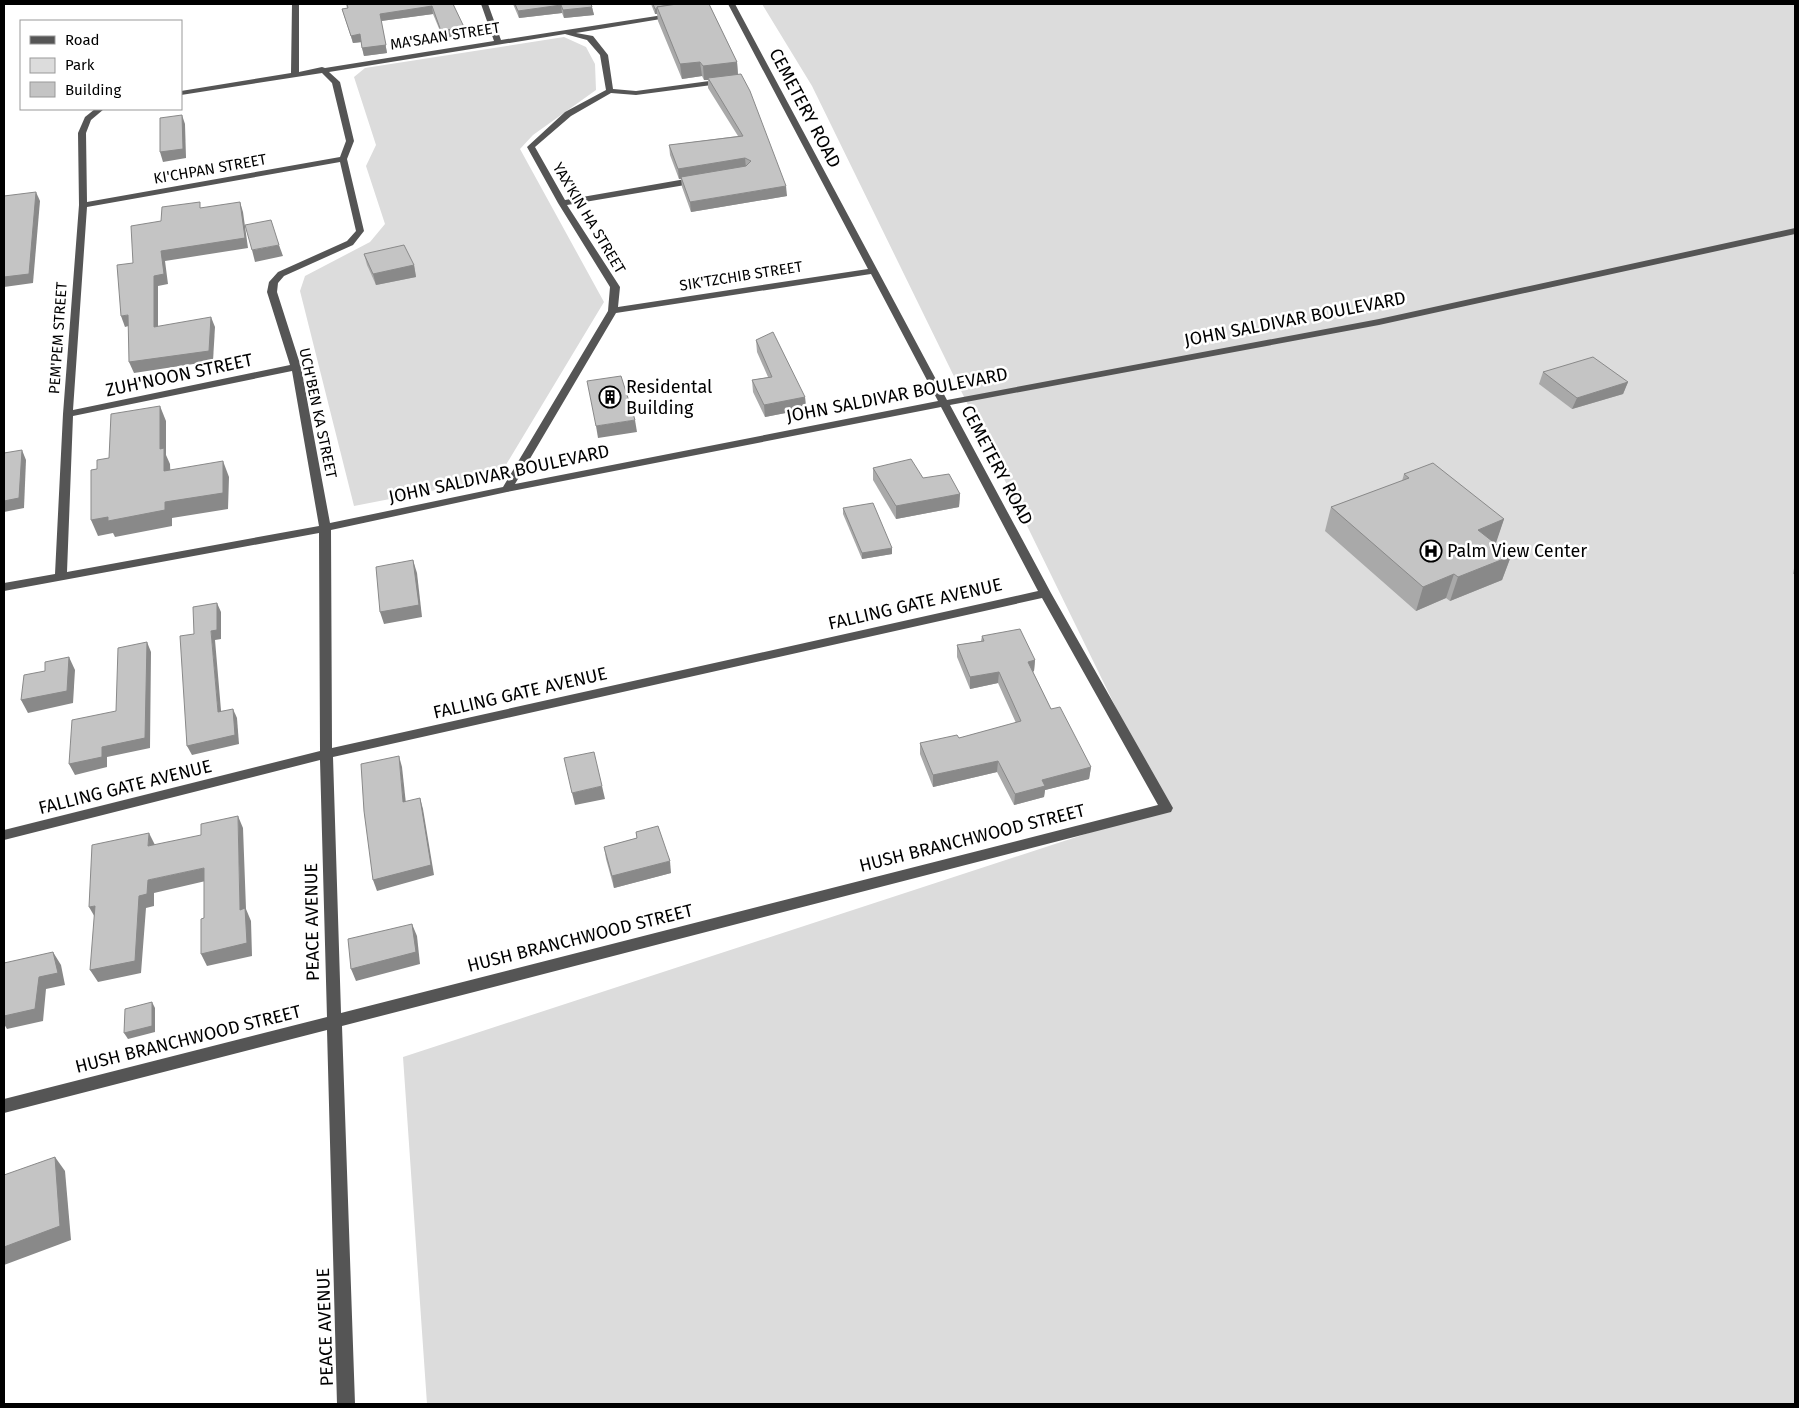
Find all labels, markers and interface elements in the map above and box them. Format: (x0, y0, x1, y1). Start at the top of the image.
street label: MA'SAAN STREET (389, 18, 502, 54)
legend (20, 20, 182, 110)
text: Road (65, 31, 100, 49)
street label: CEMETERY ROAD (764, 44, 846, 172)
text: Park (65, 56, 95, 74)
text: Building (65, 81, 121, 99)
street label: KI'CHPAN STREET (152, 150, 268, 188)
street label: YAX'KIN HA STREET (549, 159, 629, 277)
street label: SIK'TZCHIB STREET (678, 257, 804, 295)
street label: PEM'PEM STREET (45, 281, 71, 395)
street label: JOHN SALDIVAR BOULEVARD (1182, 287, 1408, 351)
street label: UCH'BEN KA STREET (295, 346, 341, 480)
street label: ZUH'NOON STREET (103, 349, 255, 401)
street label: JOHN SALDIVAR BOULEVARD (784, 363, 1010, 427)
place label: Residental Building (626, 376, 712, 419)
building icon: Residental Building (598, 385, 622, 409)
street label: CEMETERY ROAD (956, 401, 1038, 529)
street label: JOHN SALDIVAR BOULEVARD (387, 440, 611, 508)
hospital icon: Palm View Center (1419, 539, 1443, 563)
place label: Palm View Center (1447, 540, 1587, 562)
street label: FALLING GATE AVENUE (826, 573, 1004, 635)
street label: FALLING GATE AVENUE (431, 662, 609, 724)
street label: FALLING GATE AVENUE (36, 755, 214, 819)
street label: HUSH BRANCHWOOD STREET (857, 799, 1088, 877)
street label: PEACE AVENUE (300, 863, 324, 981)
street label: HUSH BRANCHWOOD STREET (465, 899, 696, 977)
street label: HUSH BRANCHWOOD STREET (73, 1000, 304, 1078)
street label: PEACE AVENUE (312, 1268, 338, 1386)

